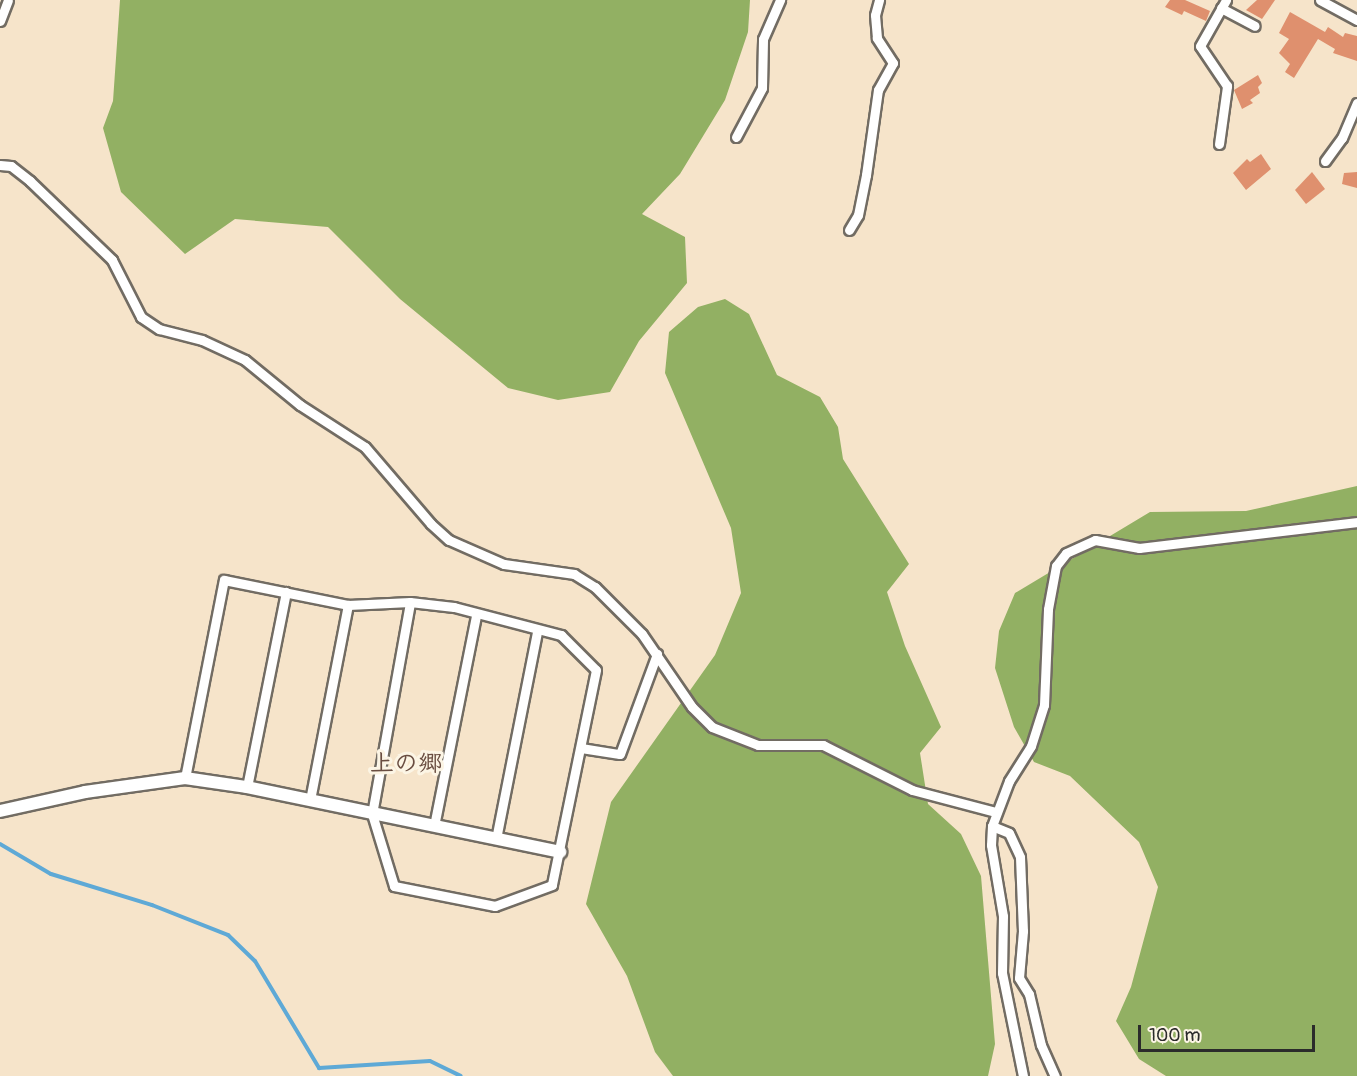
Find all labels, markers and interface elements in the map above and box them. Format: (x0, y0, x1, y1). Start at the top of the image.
district label: 上の郷 (370, 750, 442, 778)
scale bar (1141, 1013, 1318, 1051)
text: 100 m (1149, 1024, 1201, 1047)

